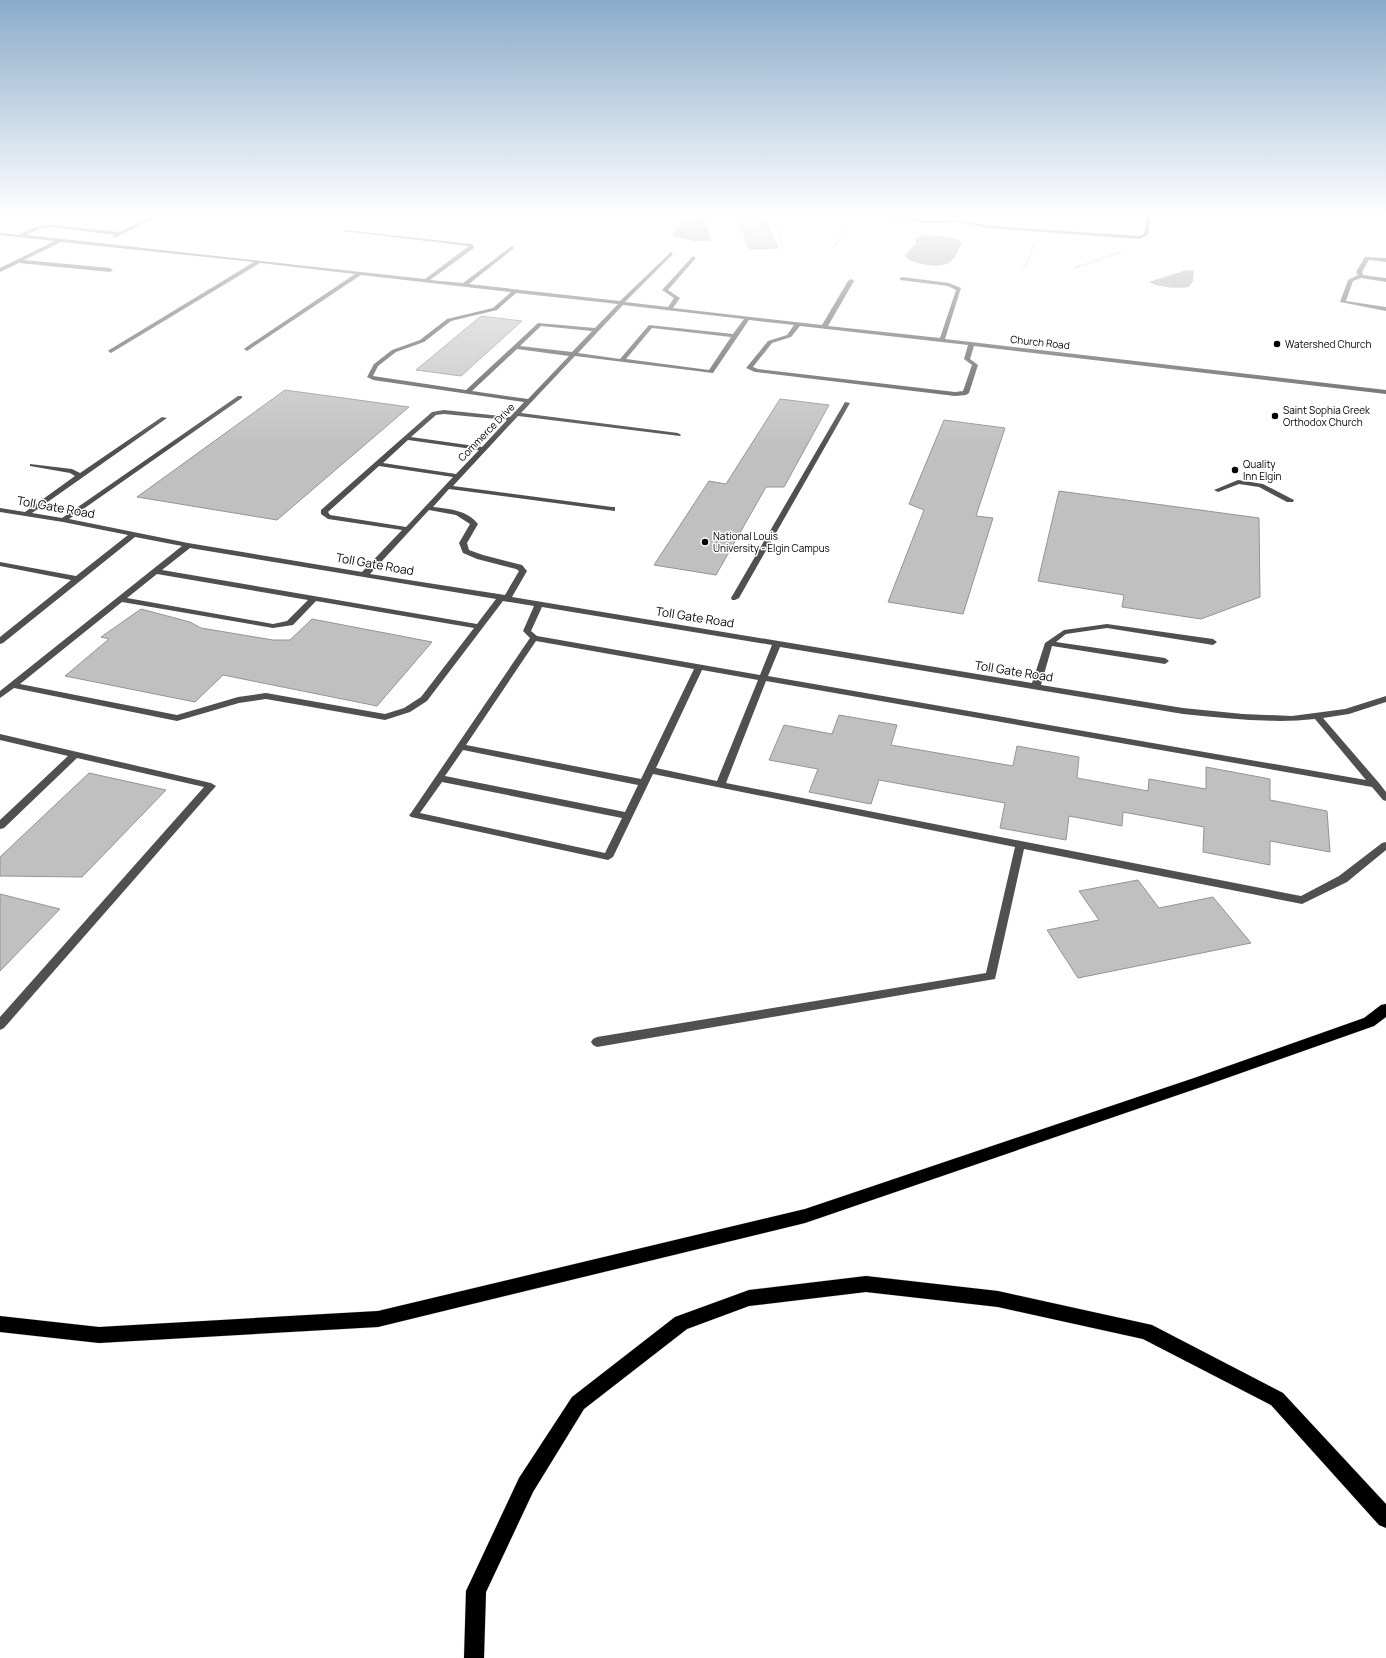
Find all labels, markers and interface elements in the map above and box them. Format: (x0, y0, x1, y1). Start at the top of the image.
street label: Church Road (1010, 332, 1070, 352)
place label: Watershed Church (1285, 337, 1372, 351)
marker: Watershed Church (1272, 339, 1282, 349)
street label: Commerce Drive (455, 400, 518, 464)
place label: Saint Sophia Greek Orthodox Church (1283, 403, 1371, 429)
marker: Saint Sophia Greek Orthodox Church (1270, 411, 1280, 421)
place label: Quality Inn Elgin (1243, 457, 1282, 483)
marker: Quality Inn Elgin (1230, 465, 1240, 475)
street label: Toll Gate Road (16, 492, 96, 522)
place label: National Louis University - Elgin Campus (713, 529, 830, 555)
marker: National Louis University - Elgin Campus (700, 537, 710, 547)
street label: Toll Gate Road (335, 549, 415, 579)
street label: Toll Gate Road (655, 602, 735, 632)
street label: Toll Gate Road (974, 656, 1054, 686)

